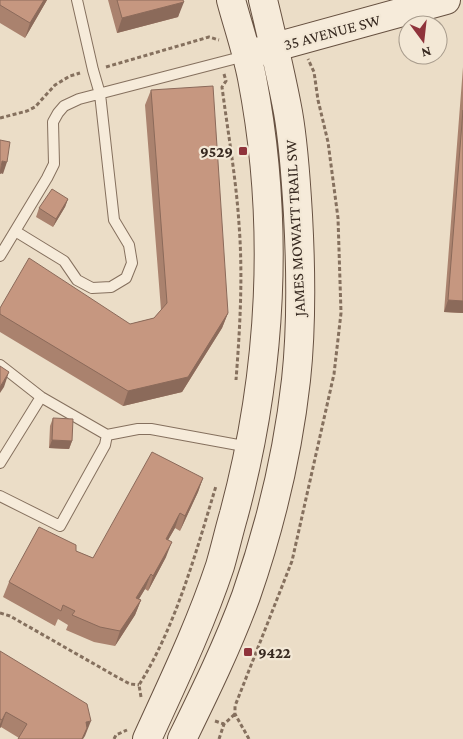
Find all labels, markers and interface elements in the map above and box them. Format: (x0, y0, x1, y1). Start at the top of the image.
street label: 35 AVENUE SW (282, 11, 382, 53)
north arrow (398, 15, 448, 65)
text: N (419, 44, 433, 62)
street label: JAMES MOWATT TRAIL SW (282, 139, 309, 319)
place label: 9529 (200, 143, 233, 160)
marker: 9529 (237, 145, 249, 157)
place label: 9422 (258, 644, 291, 661)
marker: 9422 (242, 646, 254, 658)

